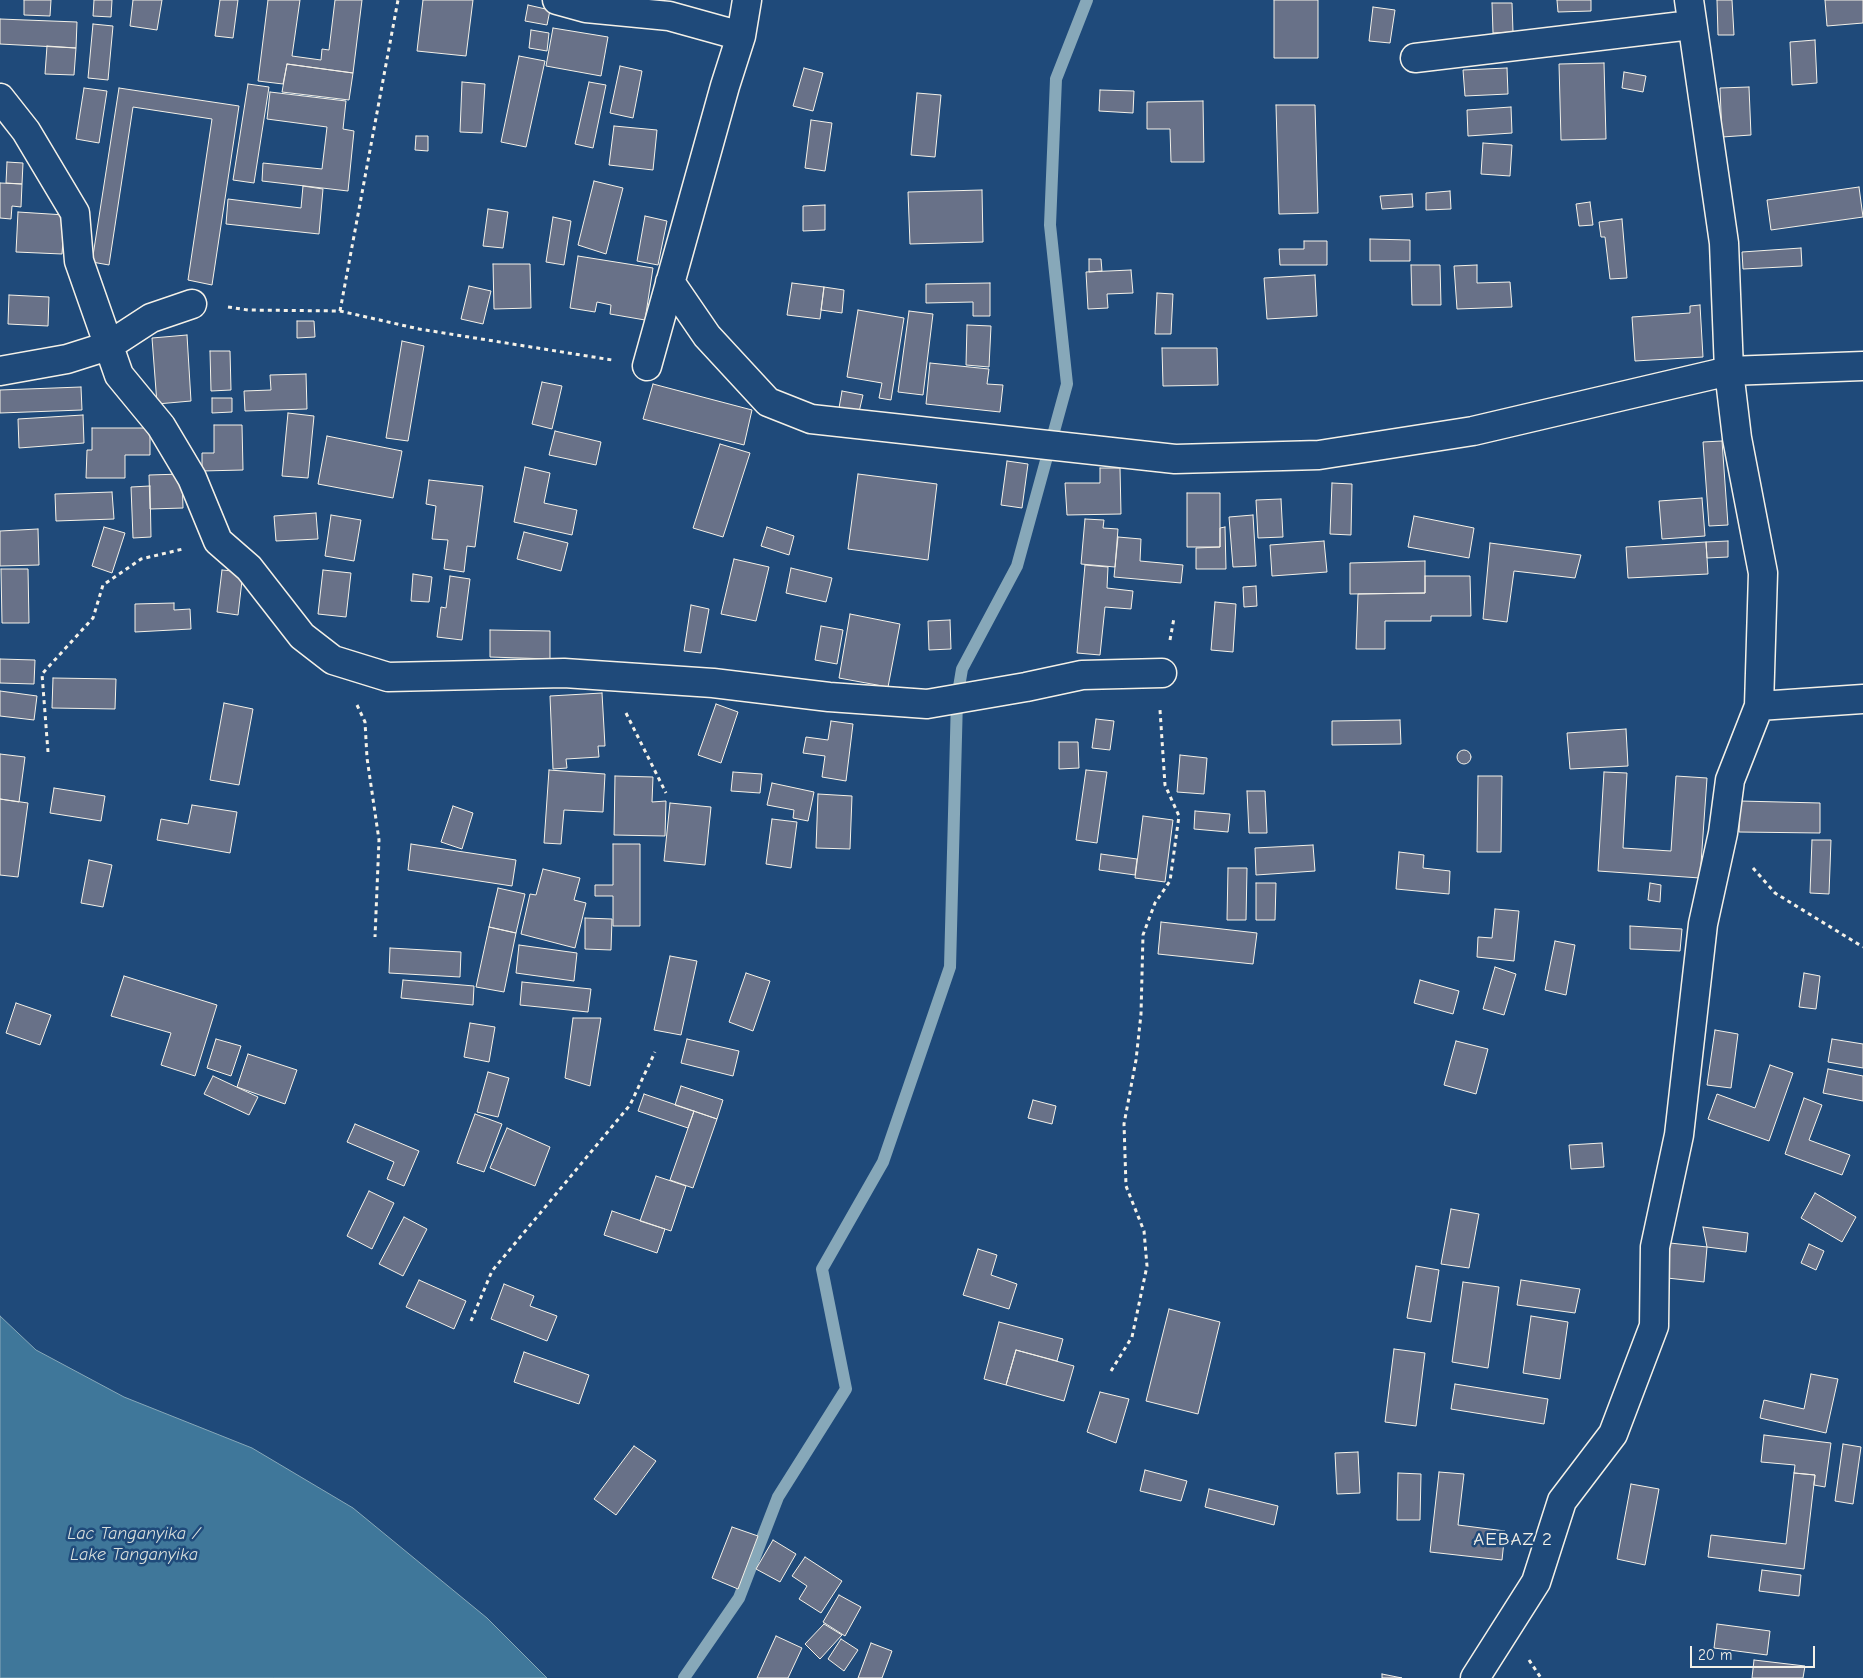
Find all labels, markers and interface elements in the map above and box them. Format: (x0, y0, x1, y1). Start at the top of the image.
water label: Lac Tanganyika / Lake Tanganyika (67, 1523, 201, 1566)
district label: AEBAZ 2 (1472, 1529, 1554, 1551)
scale bar (1693, 1636, 1818, 1668)
text: 20 m (1698, 1646, 1732, 1664)

